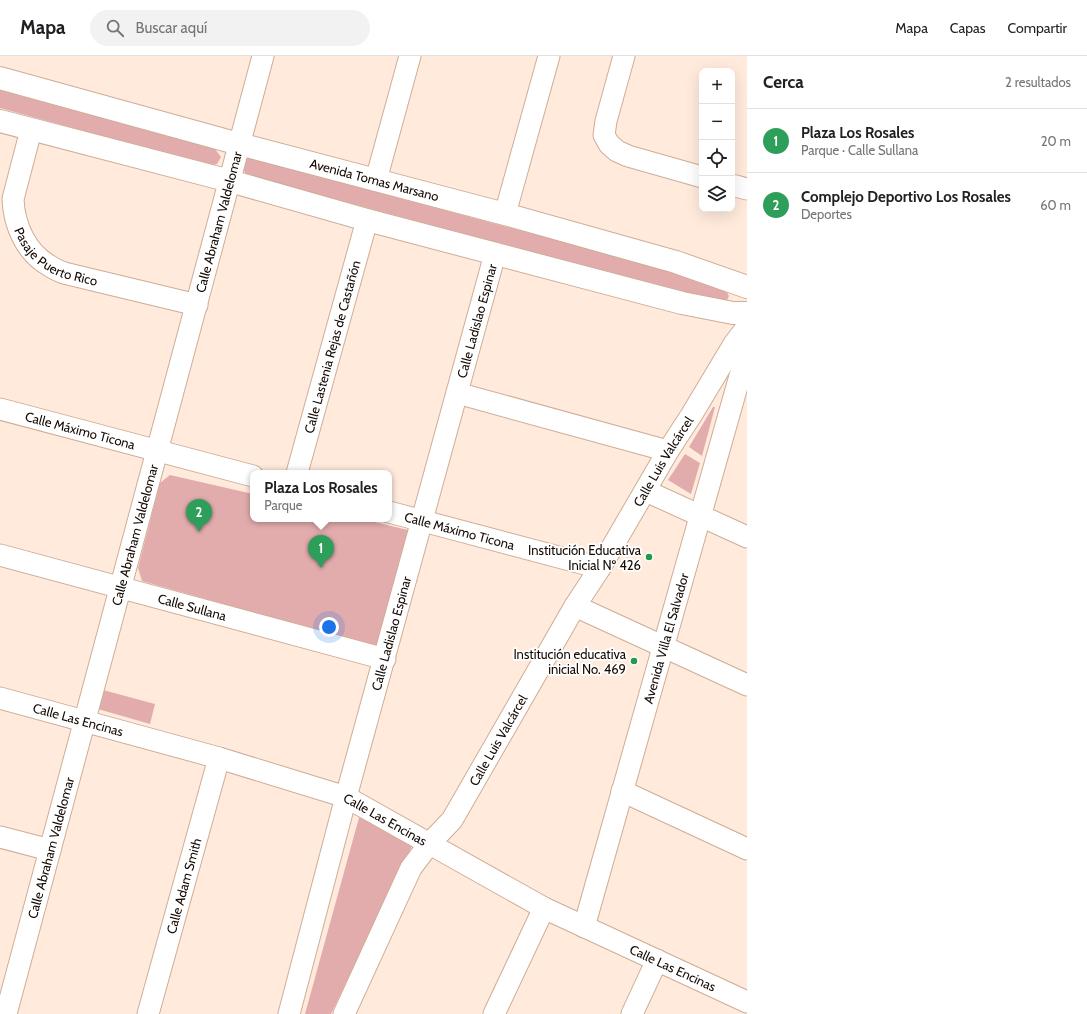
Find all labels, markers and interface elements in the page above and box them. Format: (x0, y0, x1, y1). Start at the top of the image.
search box (90, 10, 370, 46)
text: Mapa (20, 16, 66, 39)
icon: search (104, 17, 126, 39)
text: Buscar aquí (136, 19, 207, 37)
text: Mapa (895, 19, 928, 37)
text: Capas (950, 19, 986, 37)
text: Compartir (1008, 19, 1067, 37)
map controls (699, 68, 735, 212)
button: + (699, 68, 735, 104)
text: Cerca (763, 72, 804, 92)
text: 2 resultados (1005, 74, 1071, 90)
button: − (699, 104, 735, 140)
text: Plaza Los Rosales (801, 124, 914, 142)
text: 1 (774, 133, 778, 149)
text: 20 m (1041, 133, 1071, 149)
button: locate (699, 140, 735, 176)
text: Parque · Calle Sullana (801, 142, 918, 158)
street label: Calle Abraham Valdelomar (192, 149, 245, 294)
street label: Avenida Tomas Marsano (308, 155, 441, 204)
button: layers (699, 176, 735, 212)
text: Complejo Deportivo Los Rosales (801, 188, 1011, 206)
text: 2 (773, 197, 779, 213)
text: 60 m (1040, 197, 1071, 213)
text: Deportes (801, 206, 852, 222)
street label: Pasaje Puerto Rico (11, 225, 99, 289)
street label: Calle Lastenia Rejas de Castañón (300, 258, 363, 435)
street label: Calle Ladislao Espinar (453, 261, 500, 380)
street label: Calle Máximo Ticona (23, 408, 138, 453)
street label: Calle Luis Valcárcel (630, 413, 696, 509)
street label: Calle Abraham Valdelomar (108, 462, 161, 607)
popup (250, 470, 392, 522)
text: Plaza Los Rosales (264, 479, 378, 497)
text: Parque (264, 497, 303, 513)
pin: 2 (186, 499, 212, 532)
street label: Calle Máximo Ticona (403, 508, 517, 553)
pin: 1 (308, 535, 334, 568)
place label: Institución Educativa Inicial Nº 426 (528, 542, 642, 573)
marker: Institución Educativa Inicial Nº 426 (644, 552, 654, 562)
street label: Avenida Villa El Salvador (640, 571, 692, 705)
street label: Calle Ladislao Espinar (368, 574, 414, 692)
street label: Calle Sullana (156, 590, 229, 624)
your location (319, 617, 339, 637)
place label: Institución educativa inicial No. 469 (513, 646, 627, 677)
marker: Institución educativa inicial No. 469 (629, 656, 639, 666)
street label: Calle Luis Valcárcel (465, 692, 530, 789)
street label: Calle Las Encinas (31, 699, 126, 740)
street label: Calle Abraham Valdelomar (24, 775, 77, 920)
street label: Calle Las Encinas (341, 789, 430, 849)
street label: Calle Adam Smith (163, 836, 204, 936)
street label: Calle Las Encinas (627, 941, 719, 995)

